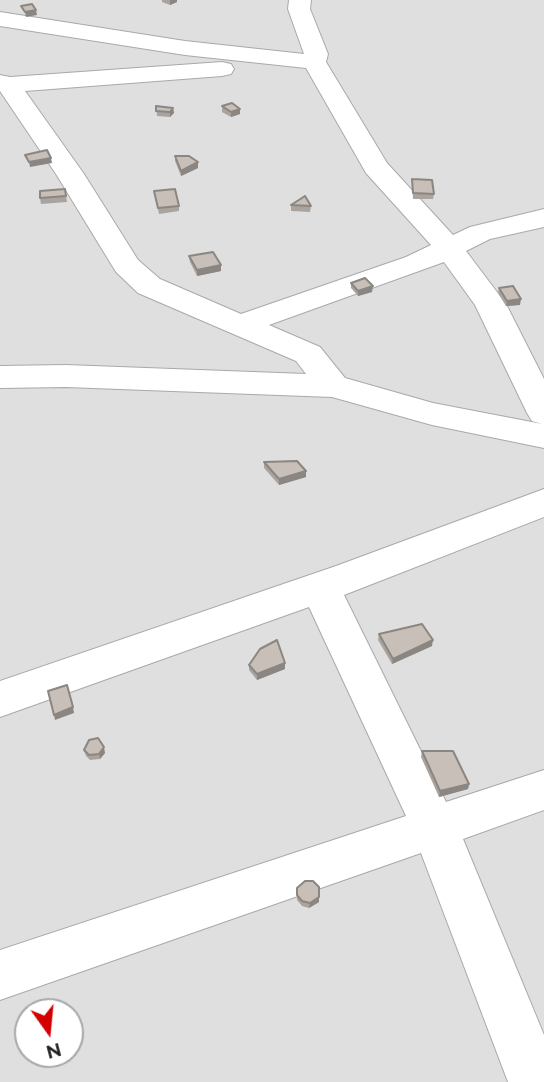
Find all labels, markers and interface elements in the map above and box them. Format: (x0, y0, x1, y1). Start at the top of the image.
north arrow (14, 998, 84, 1068)
text: N (44, 1039, 64, 1064)

